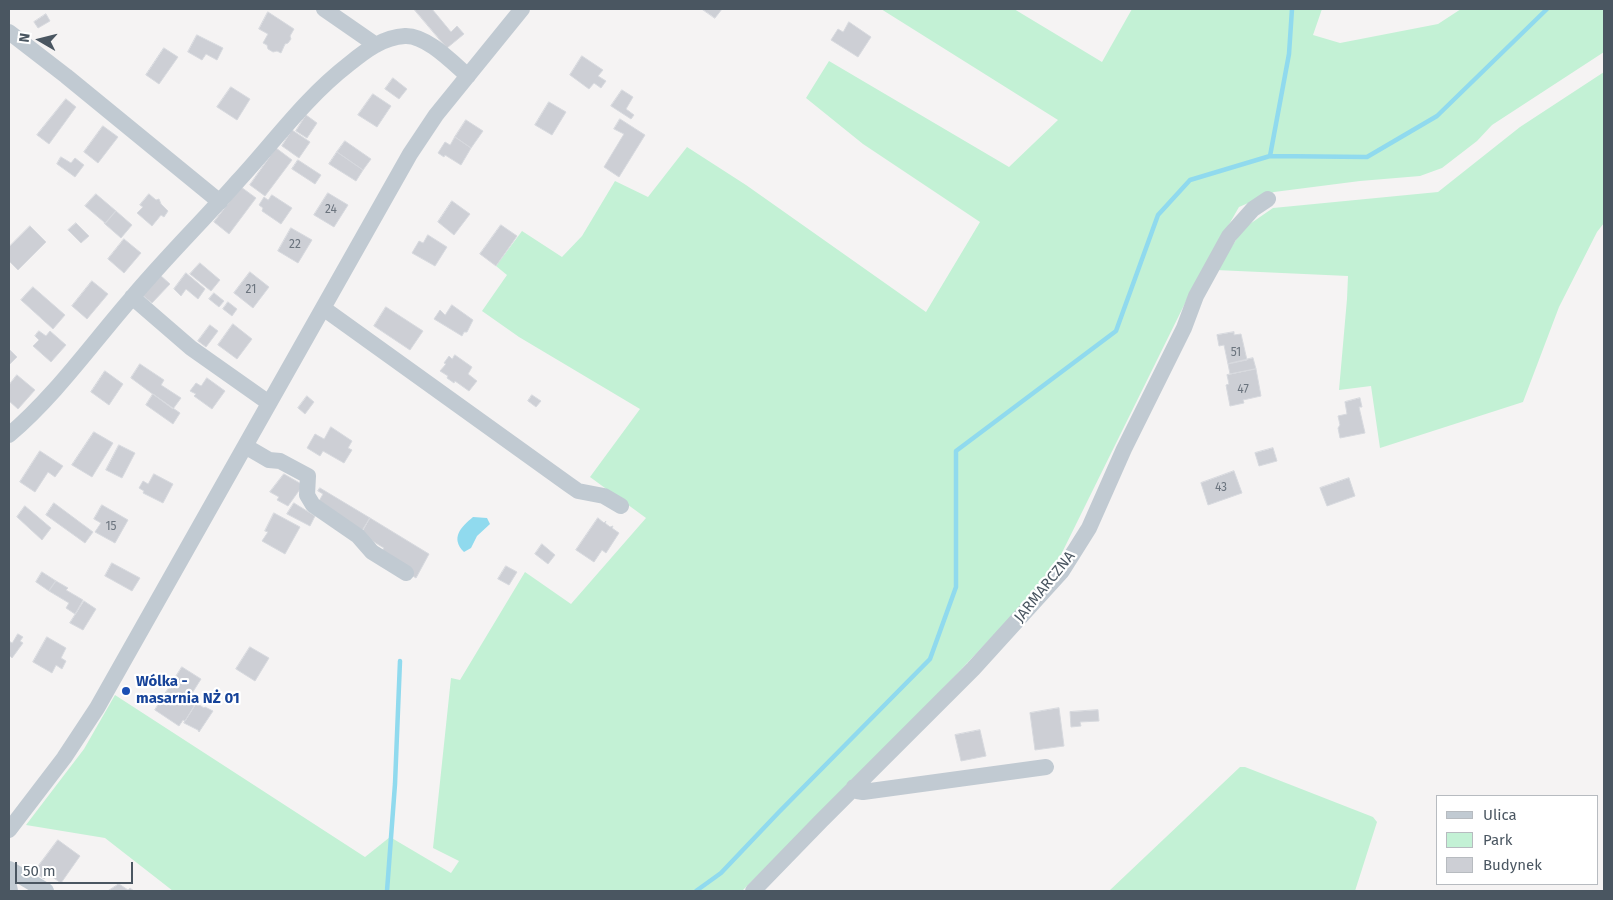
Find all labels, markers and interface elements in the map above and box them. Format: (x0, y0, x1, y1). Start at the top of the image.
north arrow (15, 15, 65, 65)
text: N (16, 32, 34, 44)
house number: 24 (325, 203, 337, 217)
house number: 22 (289, 238, 301, 252)
house number: 21 (246, 283, 256, 297)
house number: 51 (1231, 346, 1241, 360)
house number: 47 (1237, 383, 1249, 397)
house number: 43 (1215, 481, 1227, 495)
house number: 15 (105, 520, 117, 534)
street label: JARMARCZNA (1011, 548, 1079, 626)
place label: Wólka - masarnia NŻ 01 (136, 673, 240, 708)
marker: Wólka - masarnia NŻ 01 (120, 685, 132, 697)
legend (1436, 795, 1598, 885)
text: Ulica (1483, 806, 1517, 824)
text: Park (1483, 831, 1513, 849)
scale bar (18, 852, 135, 884)
text: Budynek (1483, 856, 1542, 874)
text: 50 m (23, 862, 56, 880)

